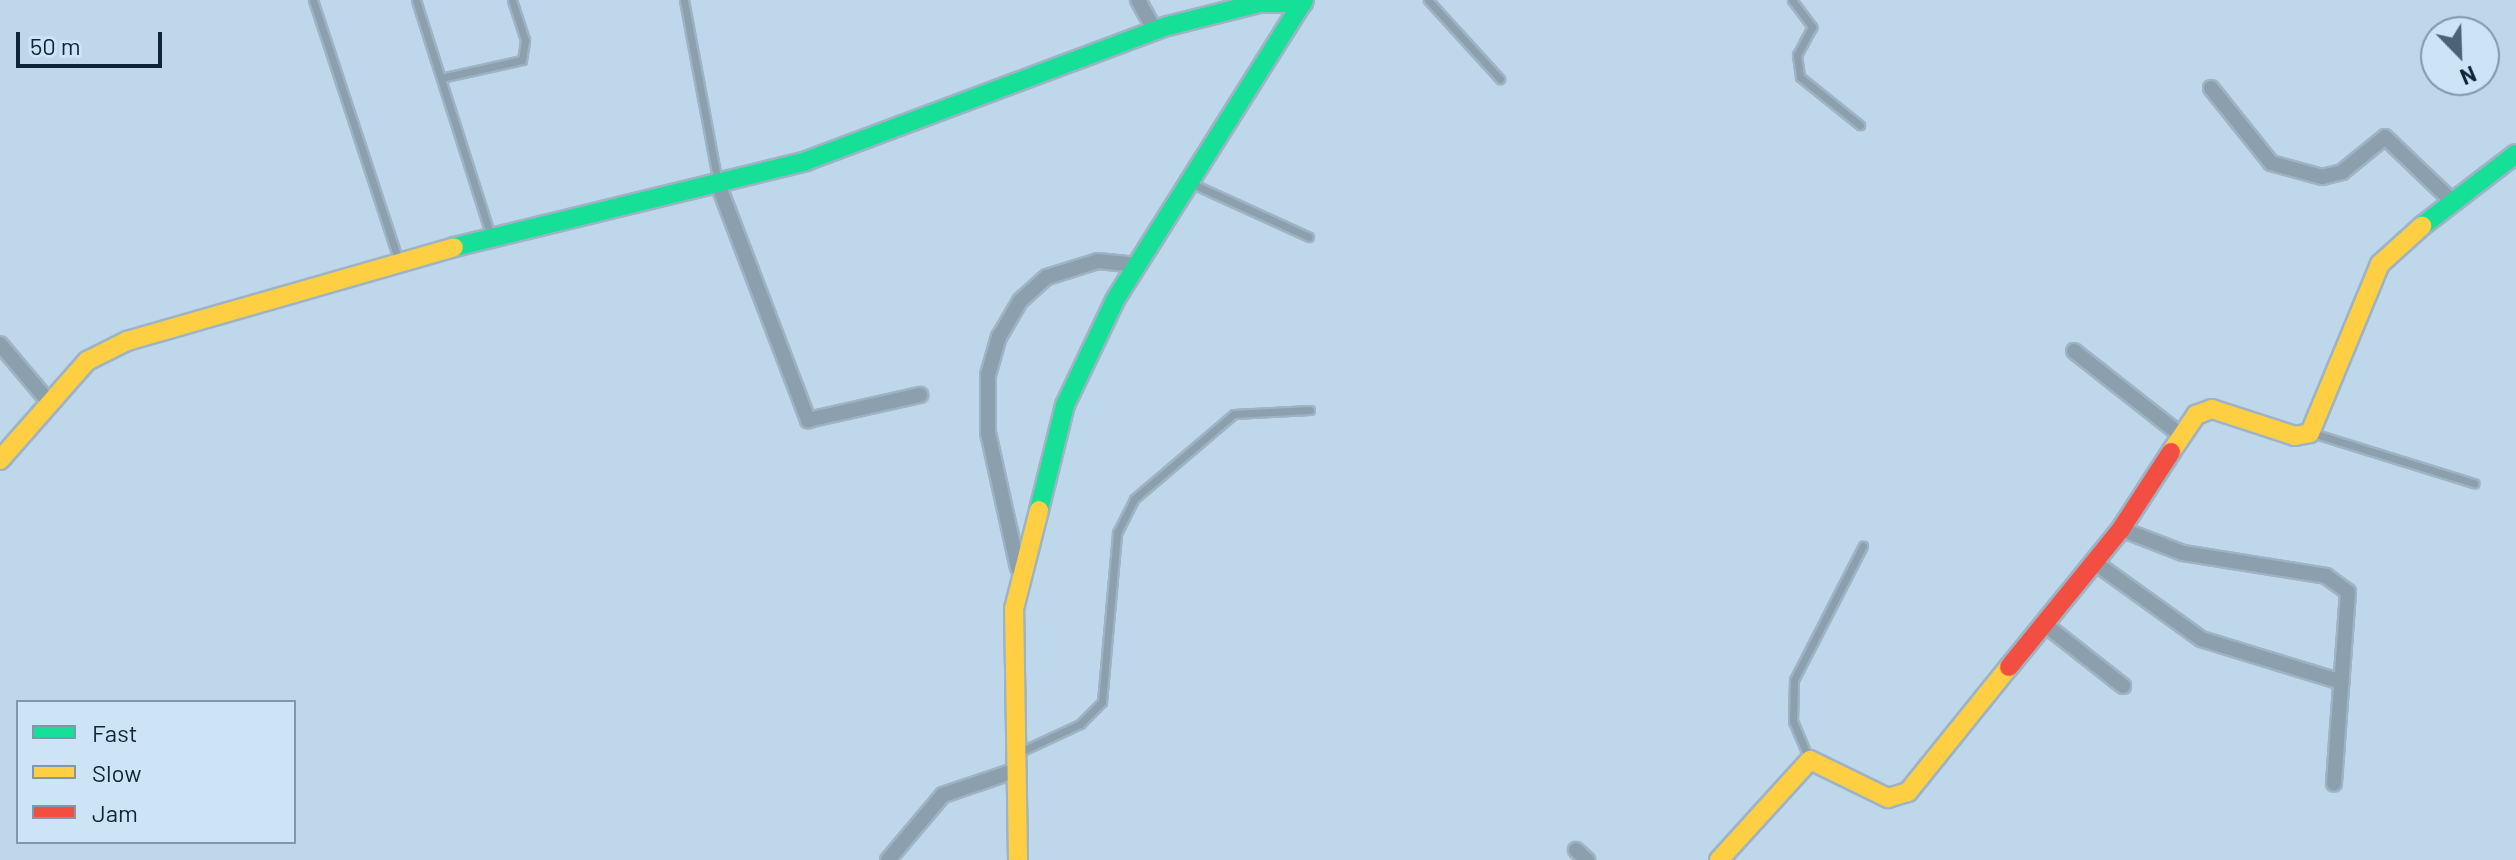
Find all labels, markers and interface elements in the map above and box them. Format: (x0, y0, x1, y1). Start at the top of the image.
scale bar (20, 16, 166, 66)
north arrow (2420, 16, 2500, 96)
text: 50 m (30, 31, 81, 60)
text: N (2457, 61, 2480, 91)
legend (16, 700, 296, 844)
text: Fast (92, 718, 137, 747)
text: Slow (92, 758, 141, 787)
text: Jam (92, 798, 138, 827)

